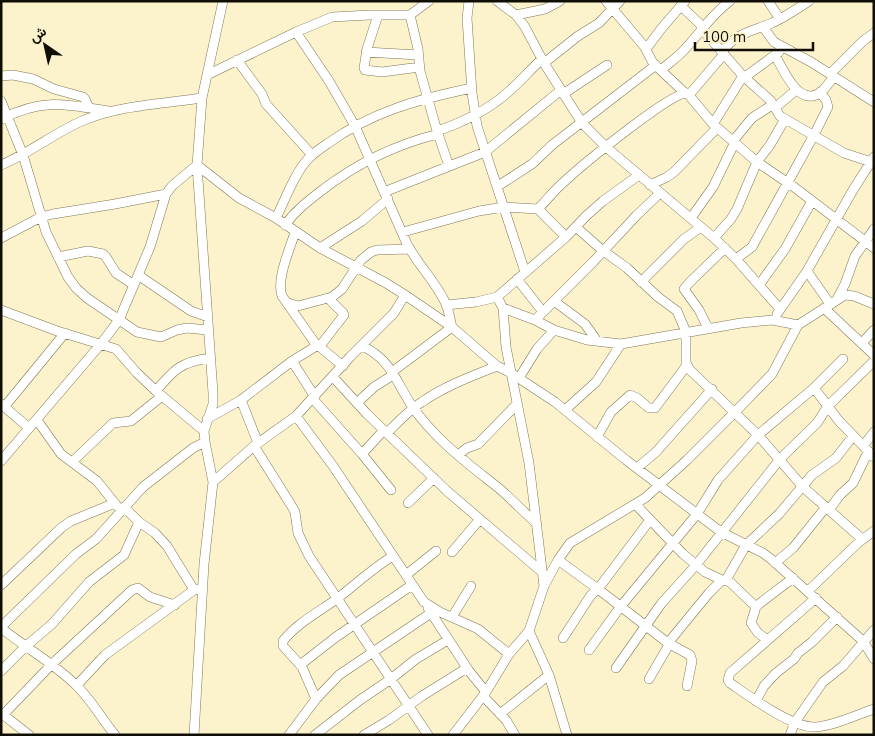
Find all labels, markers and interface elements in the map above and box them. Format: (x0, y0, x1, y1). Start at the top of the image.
north arrow (20, 20, 70, 70)
scale bar (695, 20, 812, 52)
text: ش (26, 22, 50, 46)
text: 100 m (702, 27, 746, 46)

